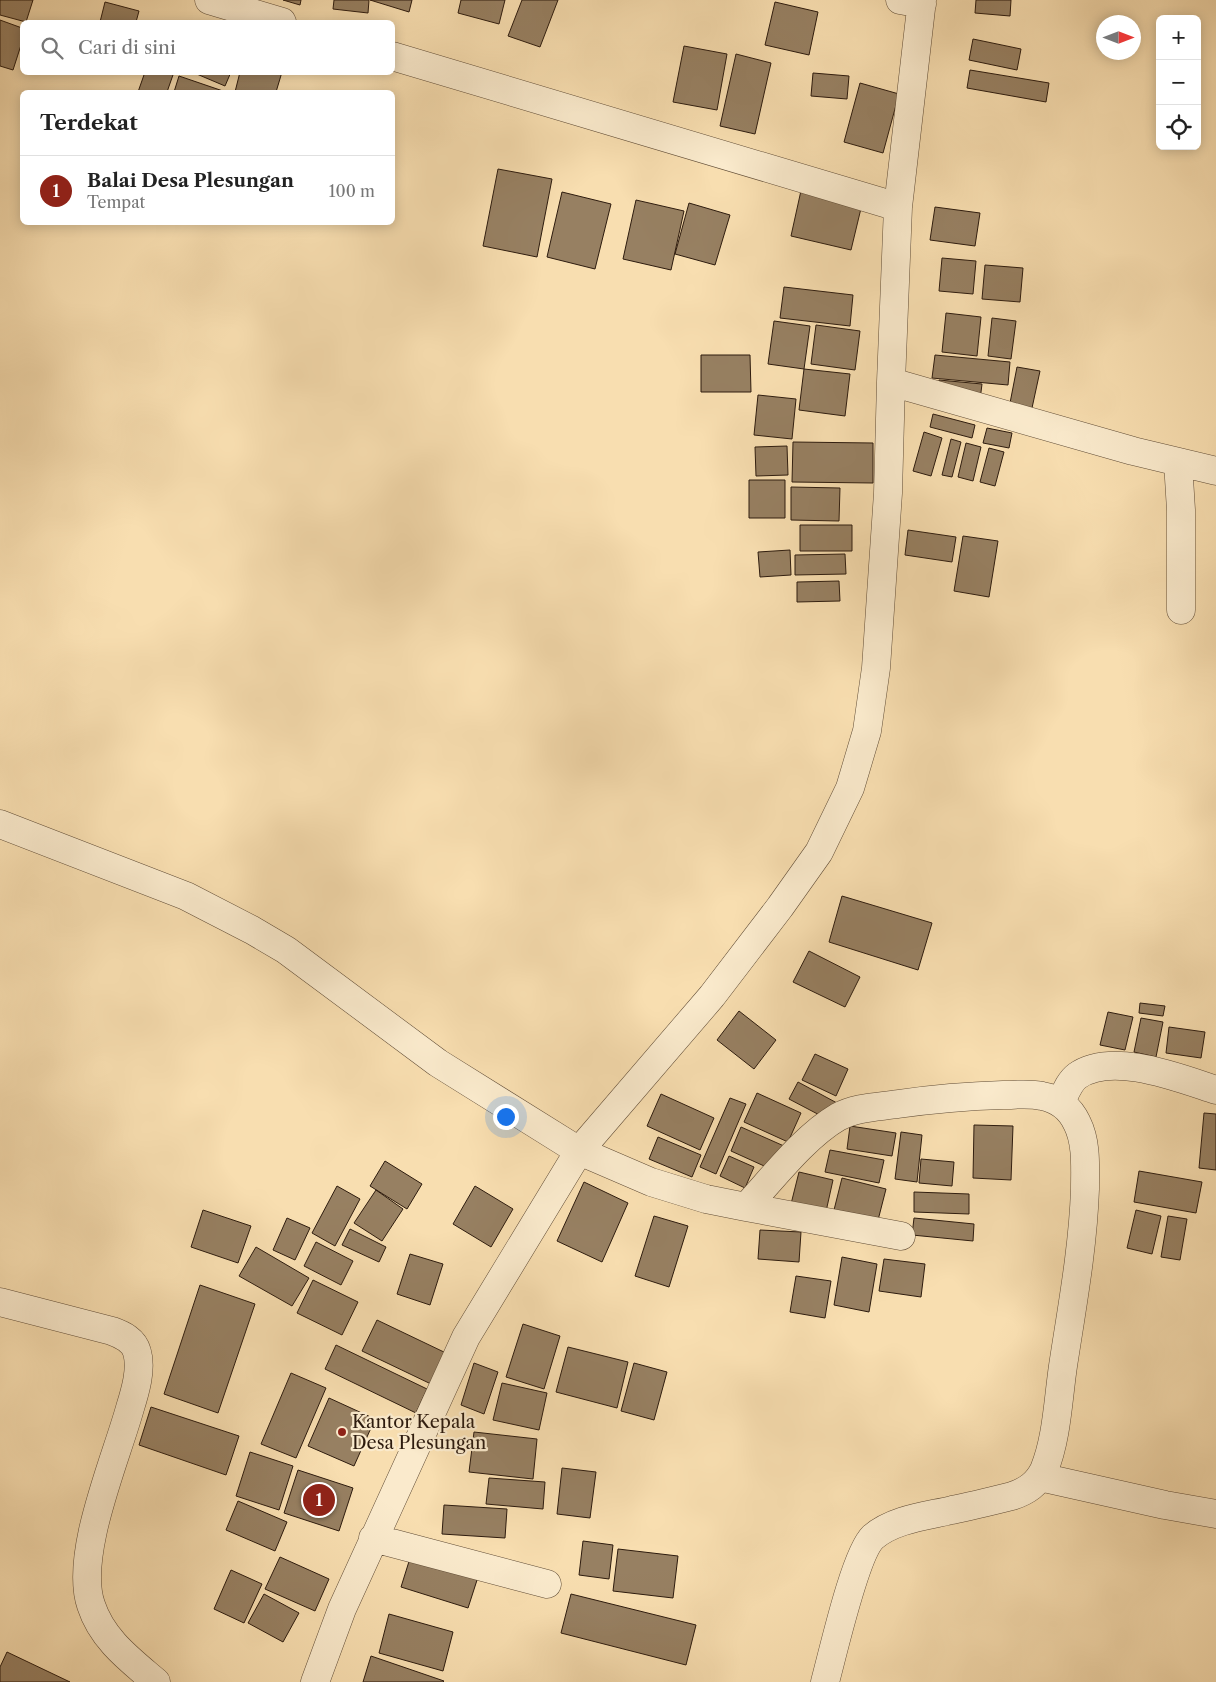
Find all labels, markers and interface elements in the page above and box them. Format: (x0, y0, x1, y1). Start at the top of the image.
north arrow (1096, 15, 1141, 60)
map controls (1156, 15, 1201, 150)
button: + (1156, 15, 1201, 60)
search box (20, 20, 395, 75)
icon: search (38, 34, 66, 62)
text: Cari di sini (78, 36, 176, 59)
button: − (1156, 60, 1201, 105)
button: locate (1156, 105, 1201, 150)
text: Terdekat (40, 110, 138, 135)
text: Balai Desa Plesungan (87, 169, 294, 192)
text: 1 (52, 181, 60, 201)
text: 100 m (329, 181, 375, 201)
text: Tempat (87, 192, 145, 212)
your location (493, 1104, 519, 1130)
place label: Kantor Kepala Desa Plesungan (352, 1411, 486, 1454)
marker: Kantor Kepala Desa Plesungan (336, 1426, 348, 1438)
pin: 1 (303, 1481, 335, 1519)

